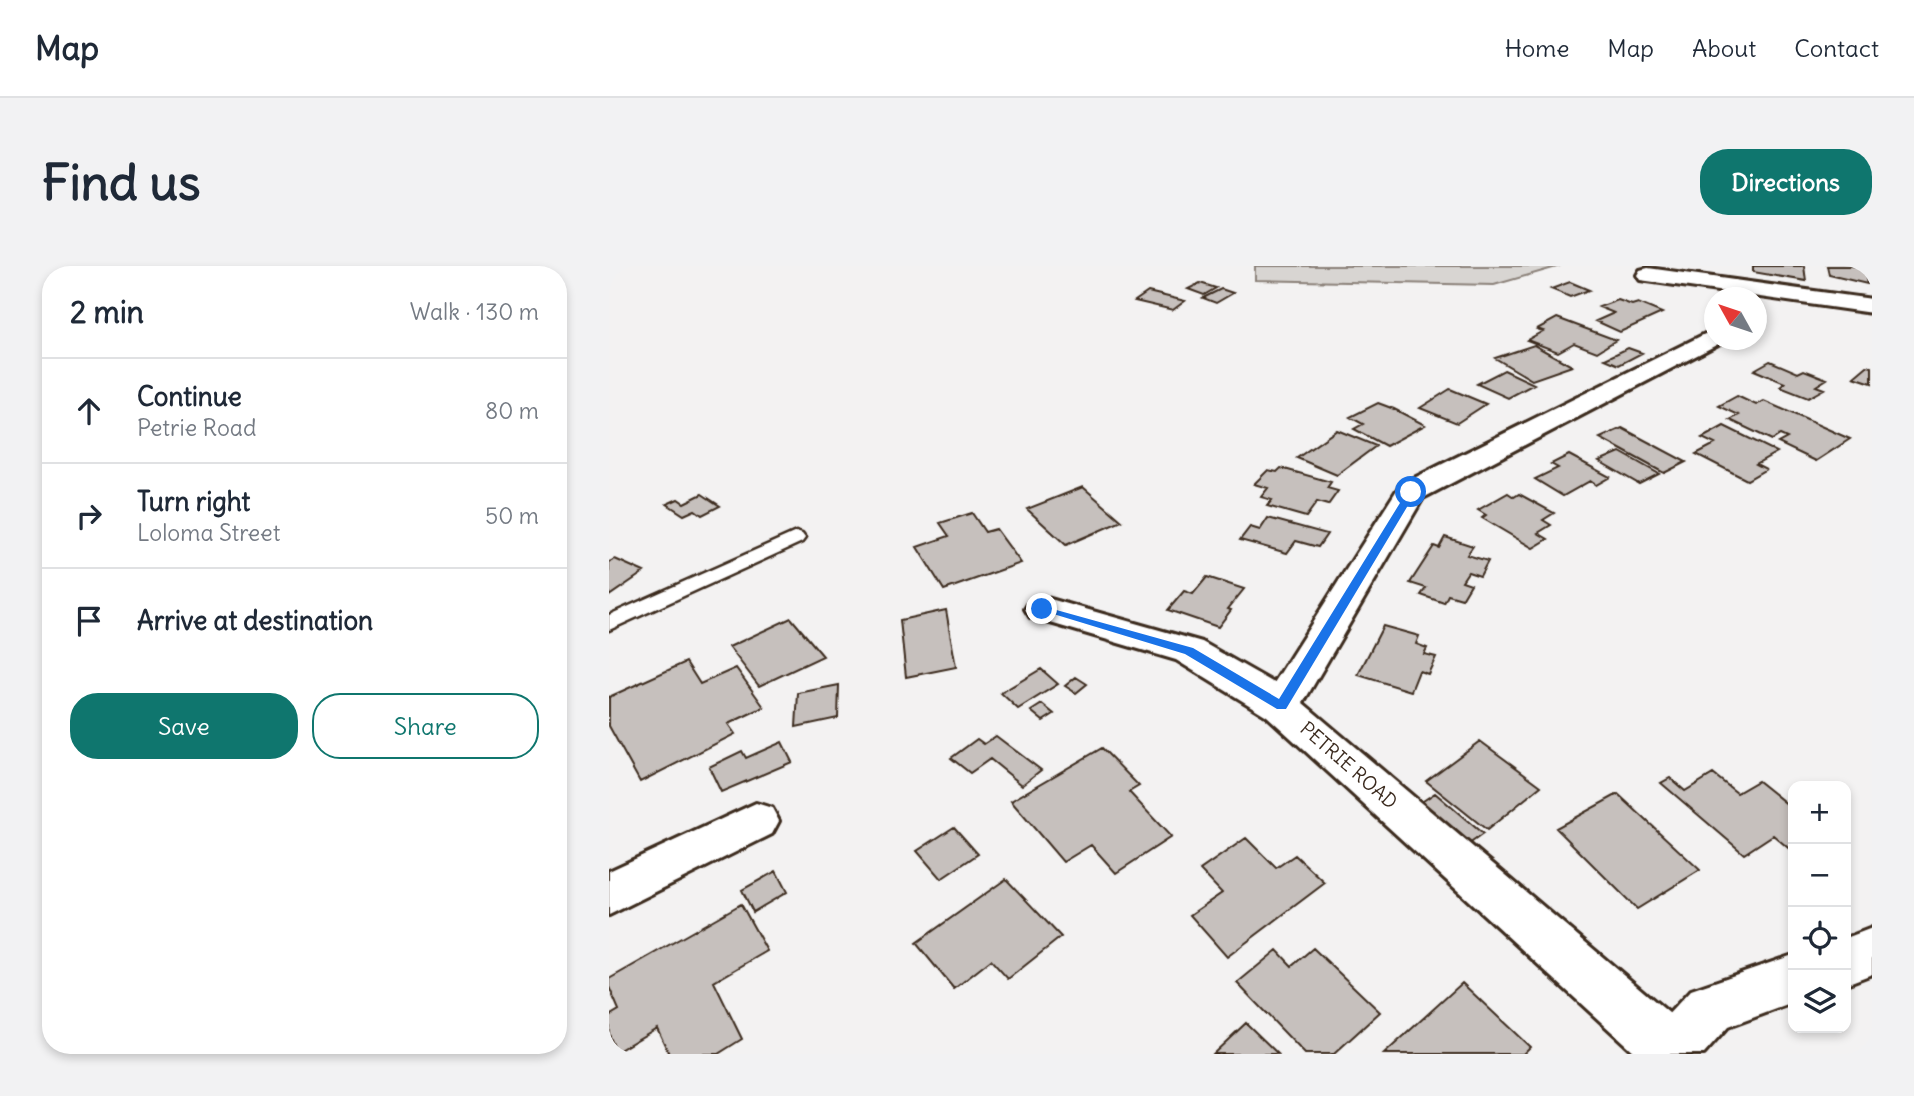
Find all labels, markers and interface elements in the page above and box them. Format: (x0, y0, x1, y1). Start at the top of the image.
text: Map (35, 27, 99, 69)
text: Home (1505, 33, 1569, 63)
text: Map (1607, 33, 1654, 63)
text: About (1692, 33, 1756, 63)
text: Contact (1794, 33, 1879, 63)
button: Directions (1700, 149, 1872, 215)
text: Find us (42, 152, 200, 213)
north arrow (1704, 287, 1767, 350)
text: 2 min (70, 293, 144, 331)
text: Walk · 130 m (410, 297, 539, 326)
text: Continue (137, 380, 242, 413)
icon: ahead (70, 392, 108, 430)
text: 80 m (485, 396, 539, 425)
text: Petrie Road (137, 413, 256, 442)
route start (1395, 476, 1426, 507)
text: Turn right (137, 485, 250, 518)
icon: right (70, 497, 108, 535)
text: 50 m (485, 501, 539, 530)
text: Loloma Street (137, 518, 280, 547)
route end (1026, 593, 1057, 624)
icon: arrive (70, 602, 108, 640)
text: Arrive at destination (137, 604, 373, 637)
button: Save (70, 693, 298, 759)
button: Share (312, 693, 539, 759)
street label: PETRIE ROAD (1295, 716, 1403, 814)
map controls (1788, 781, 1851, 1033)
button: + (1788, 781, 1851, 844)
button: − (1788, 844, 1851, 907)
button: locate (1788, 907, 1851, 970)
button: layers (1788, 970, 1851, 1033)

